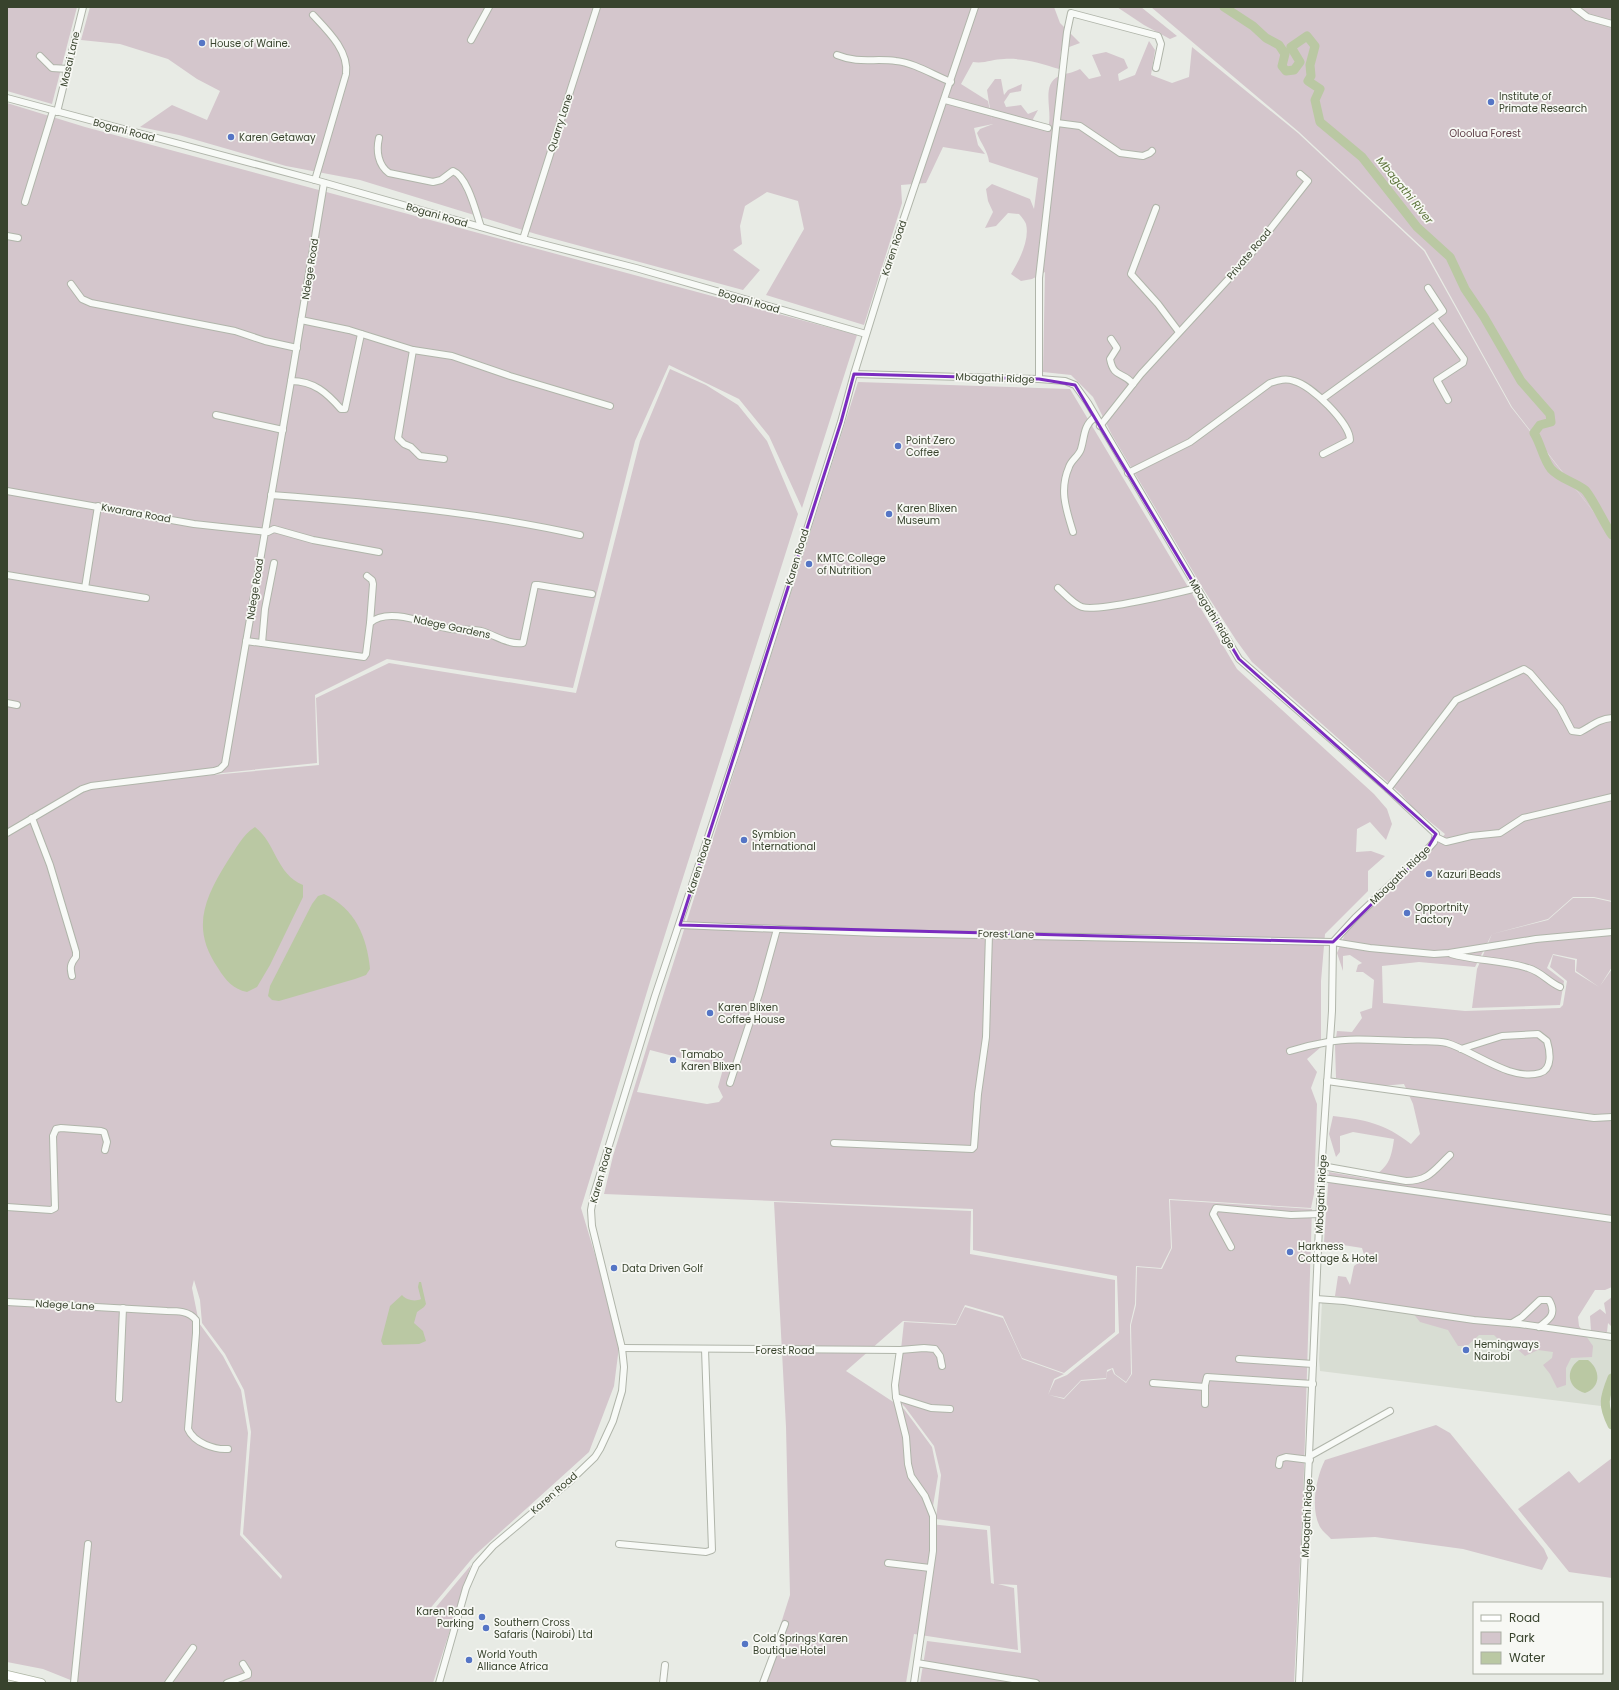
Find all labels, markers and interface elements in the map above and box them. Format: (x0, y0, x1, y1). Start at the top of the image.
street label: Masai Lane (56, 30, 84, 88)
place label: House of Waine. (210, 36, 290, 51)
marker: House of Waine. (197, 38, 207, 48)
place label: Institute of Primate Research (1499, 89, 1587, 116)
street label: Quarry Lane (544, 92, 576, 154)
marker: Institute of Primate Research (1486, 97, 1496, 107)
street label: Bogani Road (91, 115, 157, 145)
park label: Oloolua Forest (1449, 126, 1521, 141)
place label: Karen Getaway (239, 130, 316, 145)
marker: Karen Getaway (226, 132, 236, 142)
water label: Mbagathi River (1373, 153, 1438, 228)
street label: Bogani Road (404, 199, 470, 231)
street label: Karen Road (878, 218, 910, 278)
street label: Private Road (1223, 225, 1275, 283)
street label: Ndege Road (298, 237, 322, 301)
street label: Bogani Road (716, 285, 782, 317)
street label: Mbagathi Ridge (955, 369, 1035, 387)
place label: Point Zero Coffee (906, 433, 955, 460)
marker: Point Zero Coffee (893, 441, 903, 451)
street label: Kwarara Road (100, 499, 172, 527)
place label: Karen Blixen Museum (897, 501, 957, 528)
marker: Karen Blixen Museum (884, 509, 894, 519)
street label: Karen Road (781, 527, 813, 587)
place label: KMTC College of Nutrition (817, 551, 886, 578)
street label: Ndege Road (243, 557, 267, 621)
marker: KMTC College of Nutrition (804, 559, 814, 569)
street label: Mbagathi Ridge (1185, 576, 1239, 652)
street label: Ndege Gardens (412, 612, 492, 642)
place label: Symbion International (752, 827, 816, 854)
marker: Symbion International (739, 835, 749, 845)
street label: Karen Road (683, 836, 715, 896)
street label: Mbagathi Ridge (1366, 842, 1434, 908)
place label: Kazuri Beads (1437, 867, 1501, 882)
marker: Kazuri Beads (1424, 869, 1434, 879)
place label: Opportnity Factory (1415, 900, 1469, 927)
marker: Opportnity Factory (1402, 908, 1412, 918)
street label: Forest Lane (978, 926, 1034, 942)
place label: Karen Blixen Coffee House (718, 1000, 785, 1027)
marker: Karen Blixen Coffee House (705, 1008, 715, 1018)
place label: Tamabo Karen Blixen (681, 1047, 741, 1074)
marker: Tamabo Karen Blixen (668, 1055, 678, 1065)
street label: Karen Road (586, 1145, 616, 1205)
street label: Mbagathi Ridge (1311, 1154, 1331, 1234)
place label: Harkness Cottage & Hotel (1298, 1239, 1377, 1266)
marker: Harkness Cottage & Hotel (1285, 1247, 1295, 1257)
place label: Data Driven Golf (622, 1261, 703, 1276)
marker: Data Driven Golf (609, 1263, 619, 1273)
street label: Ndege Lane (35, 1296, 95, 1314)
place label: Hemingways Nairobi (1474, 1337, 1539, 1364)
street label: Forest Road (756, 1343, 814, 1358)
marker: Hemingways Nairobi (1461, 1345, 1471, 1355)
street label: Karen Road (527, 1468, 581, 1518)
street label: Mbagathi Ridge (1297, 1478, 1317, 1558)
legend (1473, 1602, 1603, 1674)
place label: Karen Road Parking (416, 1604, 474, 1631)
text: Road (1509, 1609, 1540, 1626)
marker: Karen Road Parking (477, 1612, 487, 1622)
place label: Southern Cross Safaris (Nairobi) Ltd (494, 1615, 593, 1642)
marker: Southern Cross Safaris (Nairobi) Ltd (481, 1623, 491, 1633)
text: Park (1509, 1629, 1536, 1646)
place label: Cold Springs Karen Boutique Hotel (753, 1631, 848, 1658)
marker: Cold Springs Karen Boutique Hotel (740, 1639, 750, 1649)
place label: World Youth Alliance Africa (477, 1647, 548, 1674)
text: Water (1509, 1649, 1546, 1666)
marker: World Youth Alliance Africa (464, 1655, 474, 1665)

